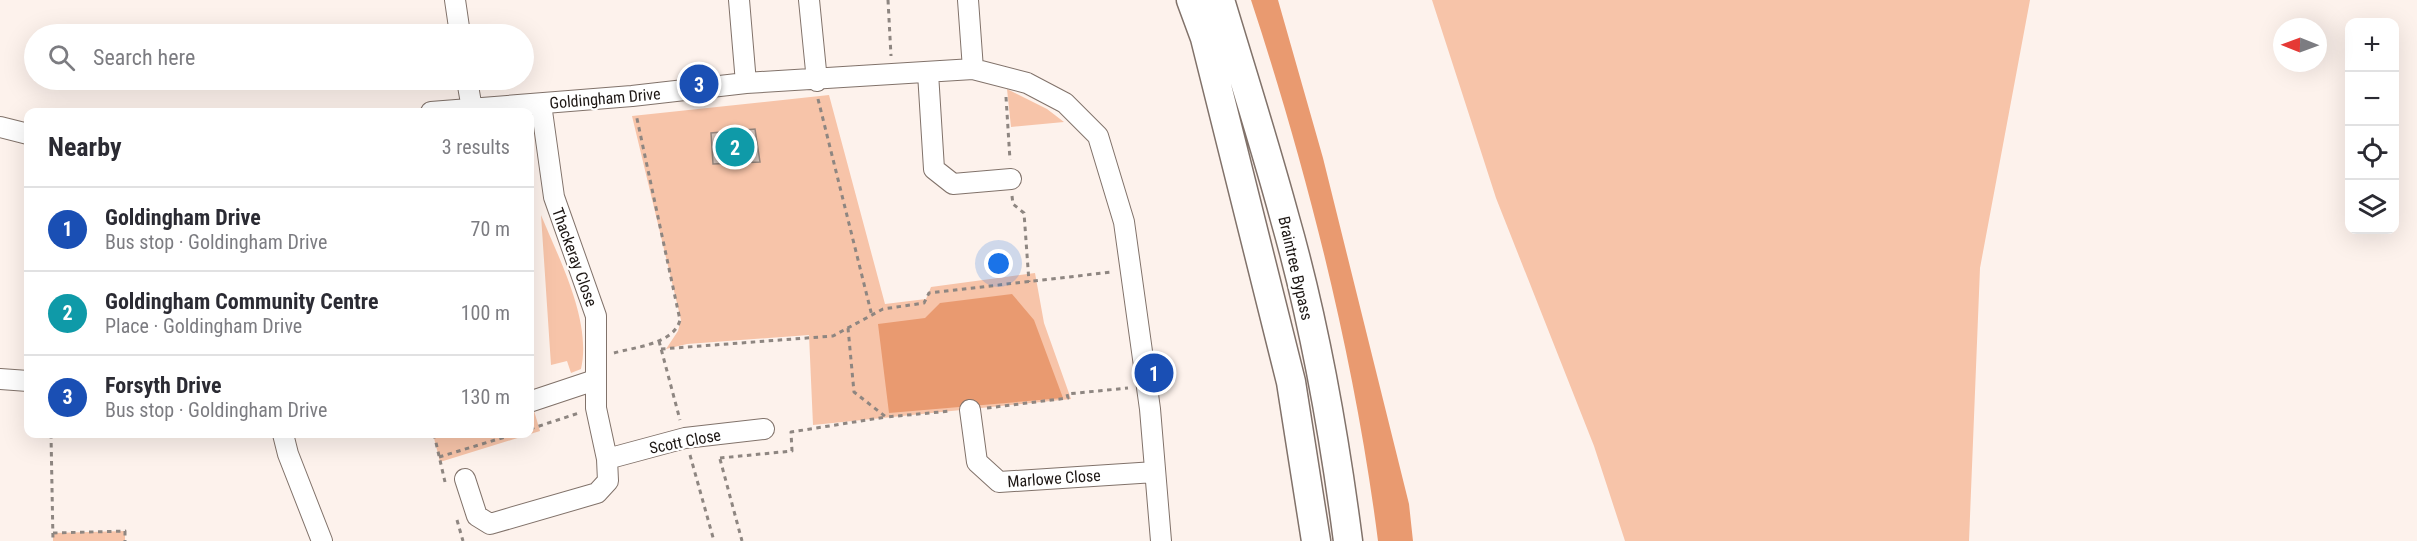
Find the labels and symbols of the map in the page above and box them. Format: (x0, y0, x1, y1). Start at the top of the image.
north arrow (2273, 18, 2327, 72)
pin: 3 (680, 62, 718, 106)
street label: Goldingham Drive (549, 84, 661, 113)
pin: 2 (716, 124, 754, 170)
street label: Thackeray Close (548, 205, 601, 309)
street label: Braintree Bypass (1274, 214, 1317, 322)
your location (984, 249, 1013, 278)
pin: 1 (1134, 350, 1174, 395)
street label: Scott Close (648, 425, 722, 458)
street label: Marlowe Close (1007, 466, 1101, 491)

